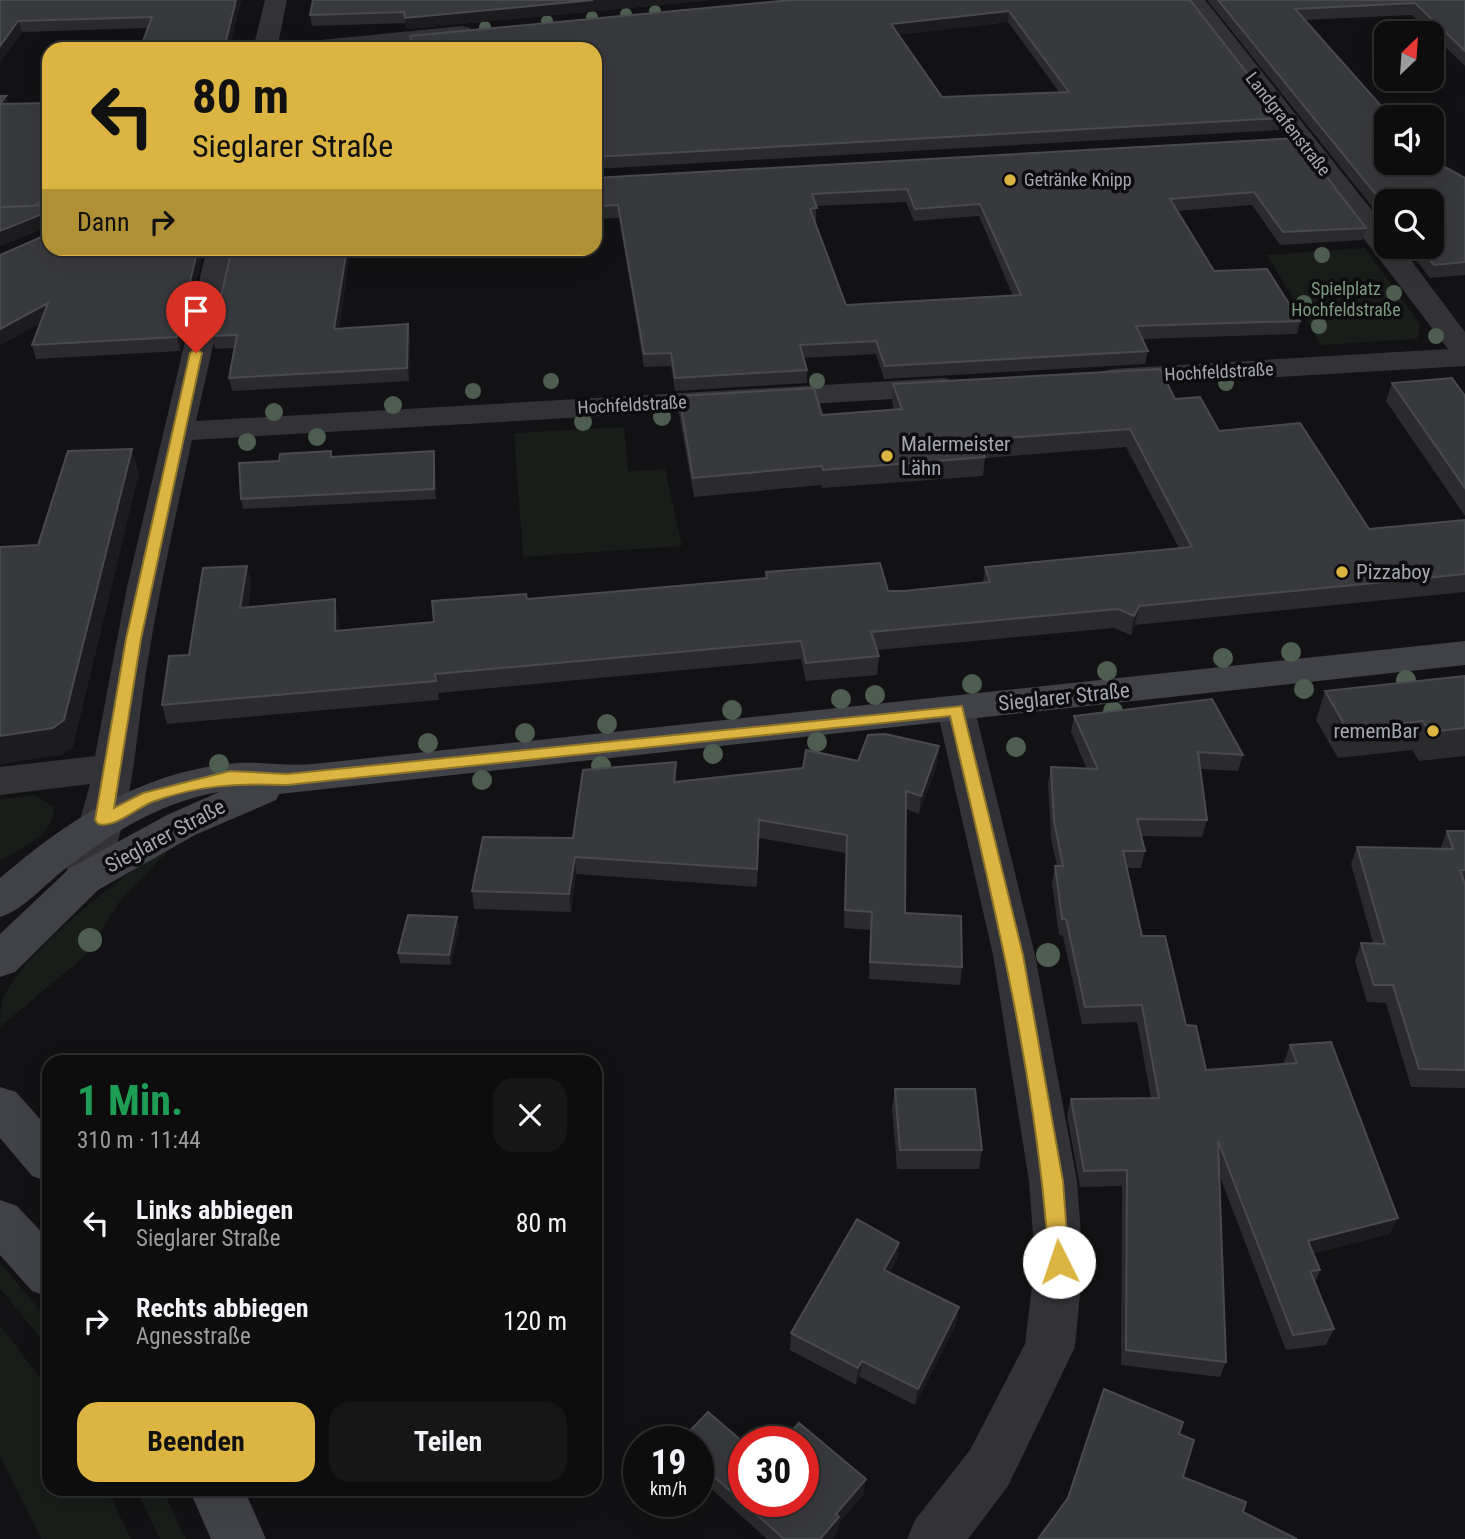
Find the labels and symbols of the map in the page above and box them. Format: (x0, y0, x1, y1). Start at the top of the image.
north arrow (1374, 21, 1444, 91)
street label: Landgrafenstraße (1242, 68, 1335, 179)
place label: Getränke Knipp (1024, 169, 1132, 190)
marker: Getränke Knipp (1002, 172, 1018, 188)
park label: Spielplatz Hochfeldstraße (1291, 278, 1401, 320)
pin (166, 281, 226, 353)
street label: Hochfeldstraße (1164, 358, 1274, 385)
street label: Hochfeldstraße (577, 391, 687, 418)
place label: Malermeister Lähn (901, 432, 1011, 480)
marker: Malermeister Lähn (879, 448, 895, 464)
place label: Pizzaboy (1356, 560, 1431, 584)
marker: Pizzaboy (1334, 564, 1350, 580)
street label: Sieglarer Straße (997, 678, 1131, 716)
place label: rememBar (1334, 719, 1419, 743)
marker: rememBar (1425, 723, 1441, 739)
street label: Sieglarer Straße (101, 794, 229, 878)
position arrow (1022, 1225, 1096, 1299)
speed limit sign: 30 (728, 1426, 819, 1517)

